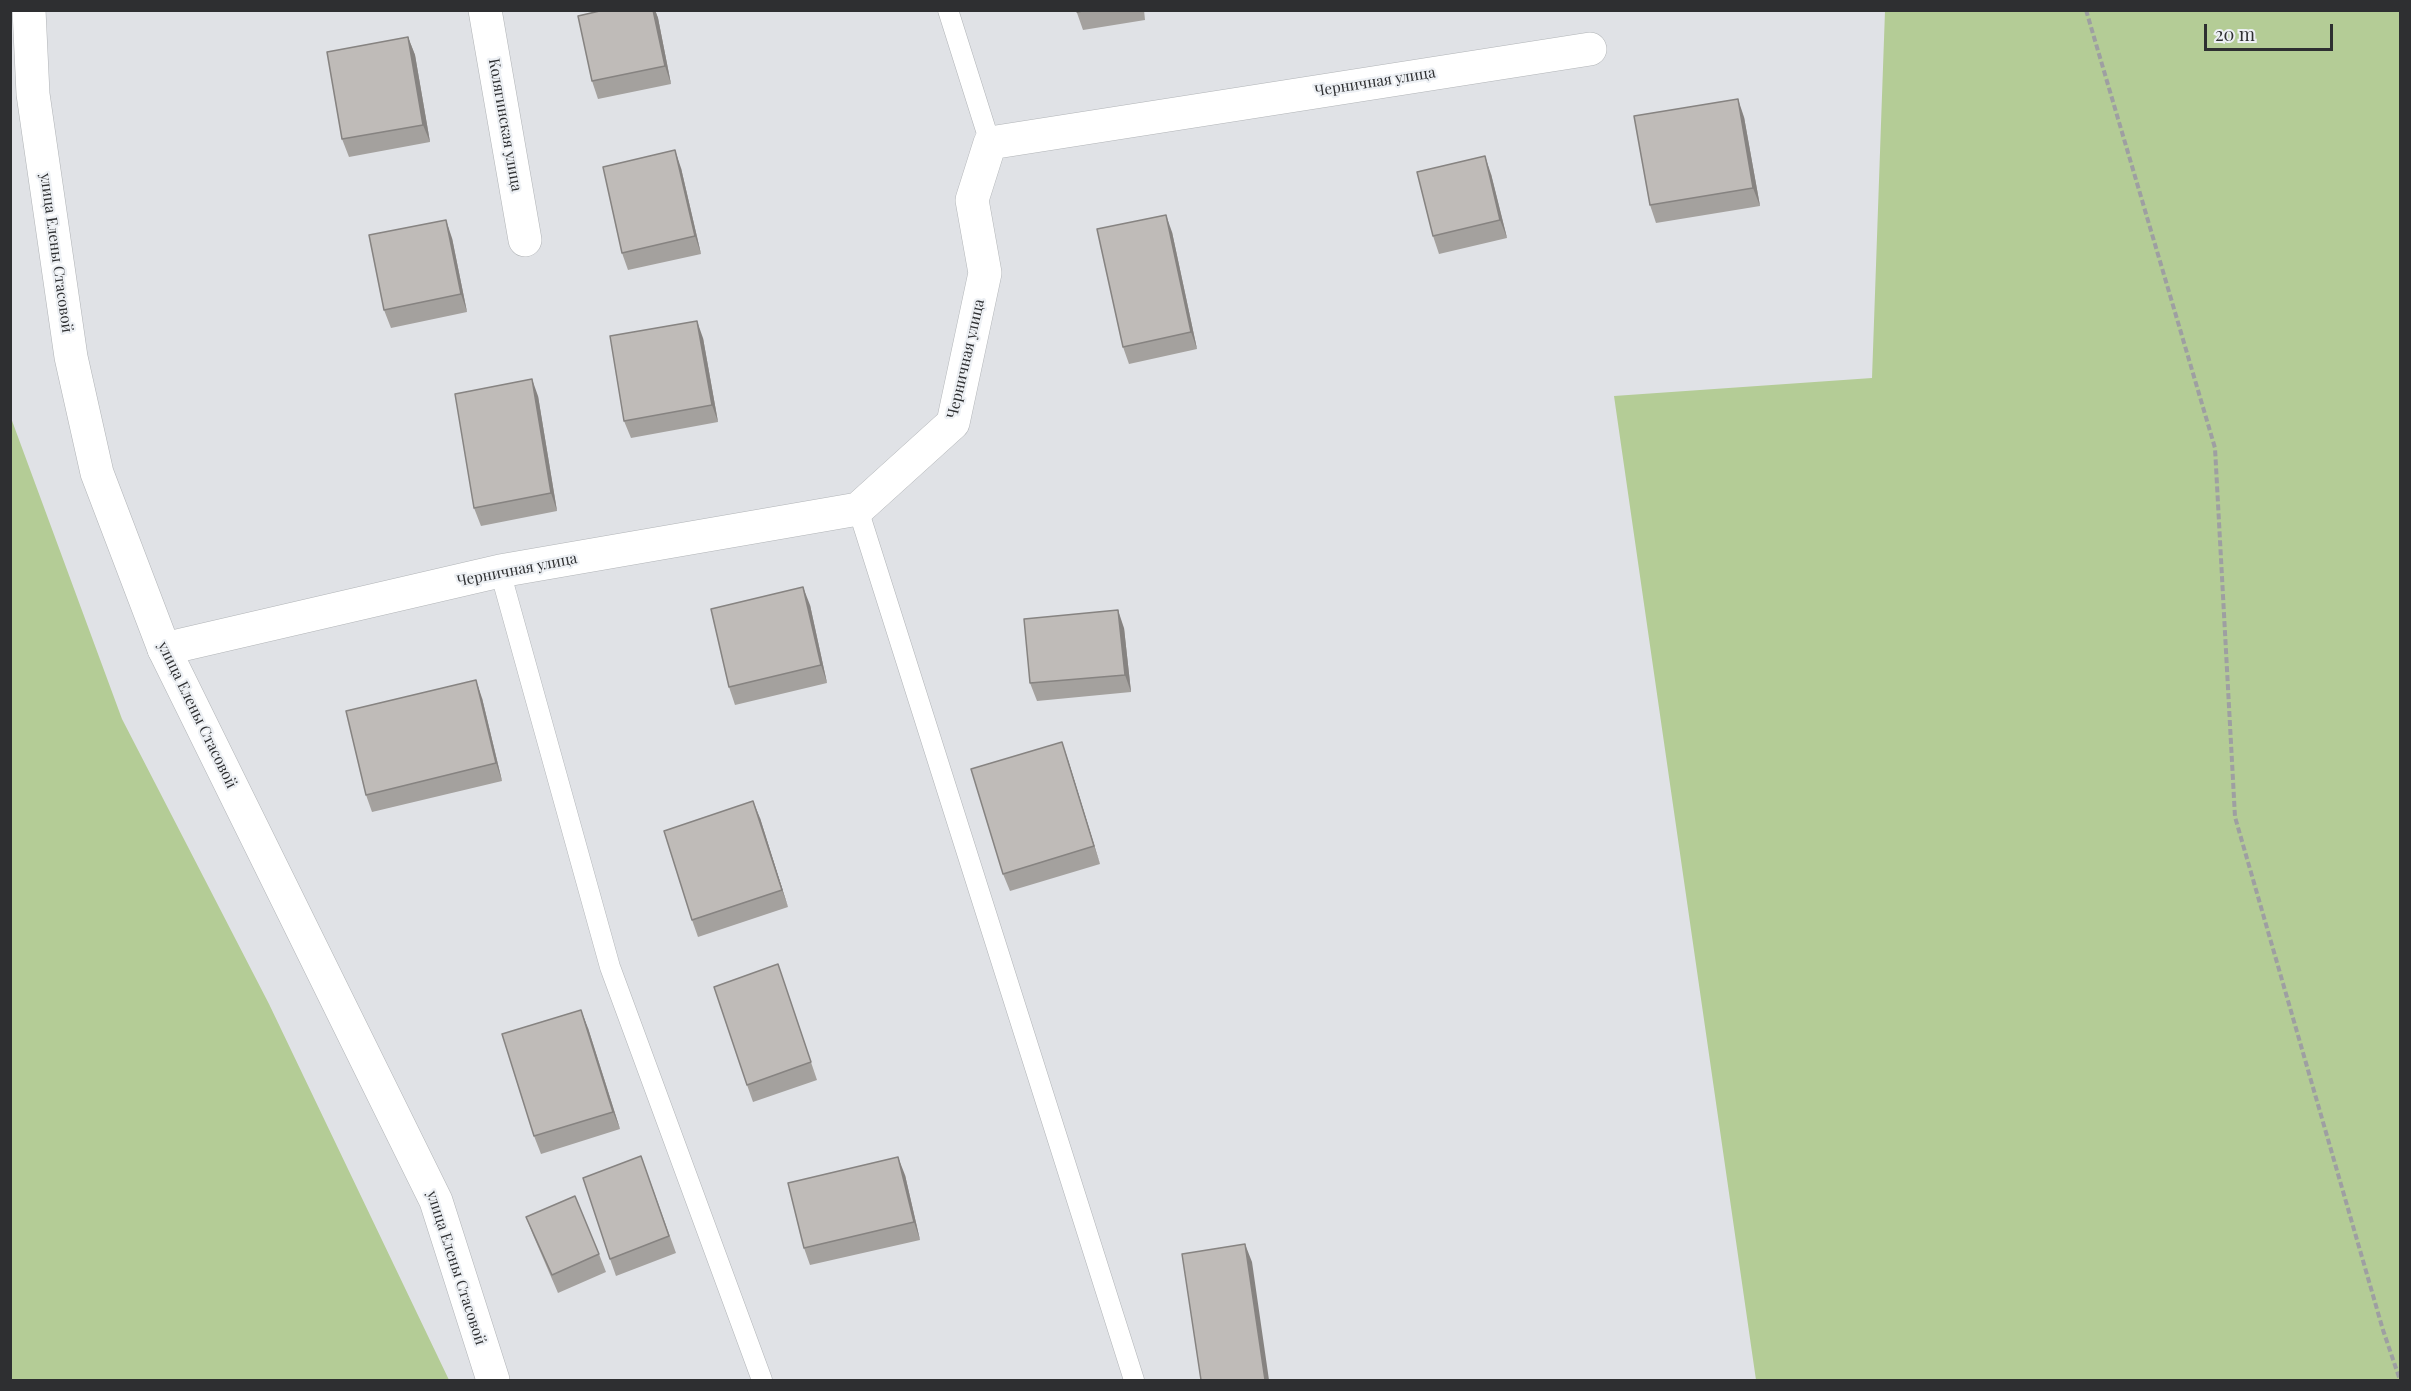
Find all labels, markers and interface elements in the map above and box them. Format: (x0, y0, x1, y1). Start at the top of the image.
scale bar (2207, 12, 2336, 50)
text: 20 m (2215, 22, 2255, 46)
street label: Колягинская улица (484, 57, 526, 193)
street label: Черничная улица (1313, 64, 1437, 100)
street label: улица Елены Стасовой (36, 172, 76, 334)
street label: Черничная улица (943, 297, 989, 421)
street label: Черничная улица (455, 550, 579, 590)
street label: улица Елены Стасовой (154, 639, 240, 791)
street label: улица Елены Стасовой (423, 1189, 489, 1347)

